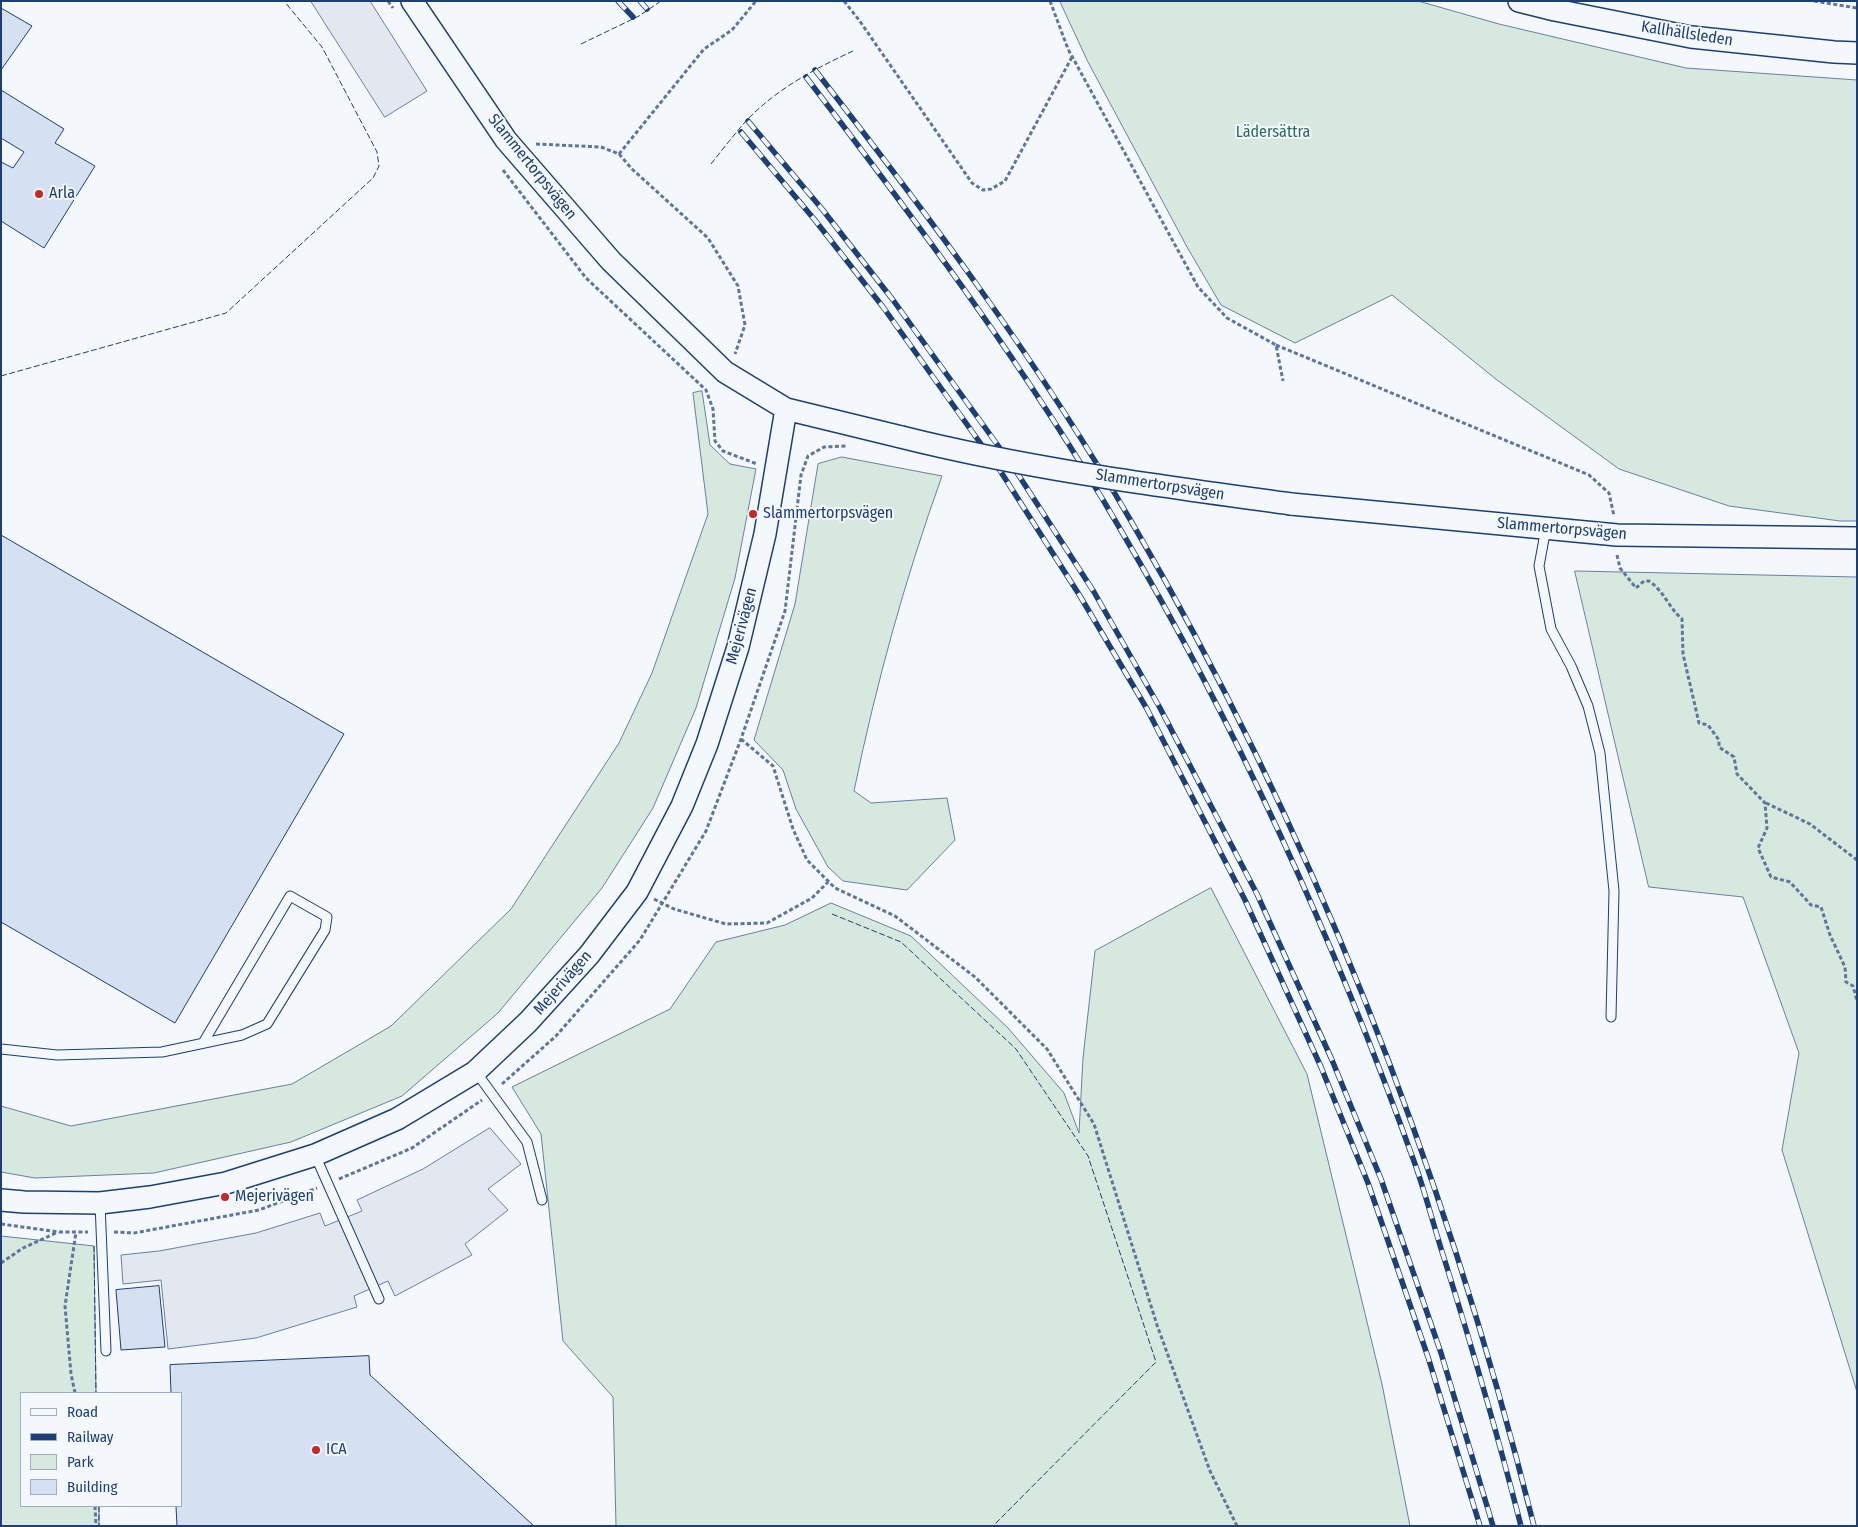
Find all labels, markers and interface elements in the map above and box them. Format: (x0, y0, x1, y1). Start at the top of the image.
street label: Kallhällsleden (1640, 17, 1734, 51)
street label: Slammertorpsvägen (484, 110, 580, 224)
park label: Lädersättra (1236, 123, 1310, 143)
place label: Arla (49, 184, 75, 204)
marker: Arla (33, 188, 45, 200)
street label: Slammertorpsvägen (1094, 465, 1226, 505)
place label: Slammertorpsvägen (763, 504, 893, 524)
marker: Slammertorpsvägen (747, 508, 759, 520)
street label: Slammertorpsvägen (1496, 514, 1628, 544)
street label: Mejerivägen (723, 585, 761, 667)
street label: Mejerivägen (530, 947, 596, 1019)
place label: Mejerivägen (235, 1187, 314, 1207)
marker: Mejerivägen (219, 1191, 231, 1203)
legend (20, 1392, 182, 1507)
text: Road (67, 1403, 98, 1421)
text: Railway (67, 1428, 114, 1446)
place label: ICA (326, 1440, 347, 1460)
marker: ICA (310, 1444, 322, 1456)
text: Park (67, 1453, 94, 1471)
text: Building (67, 1478, 118, 1496)

